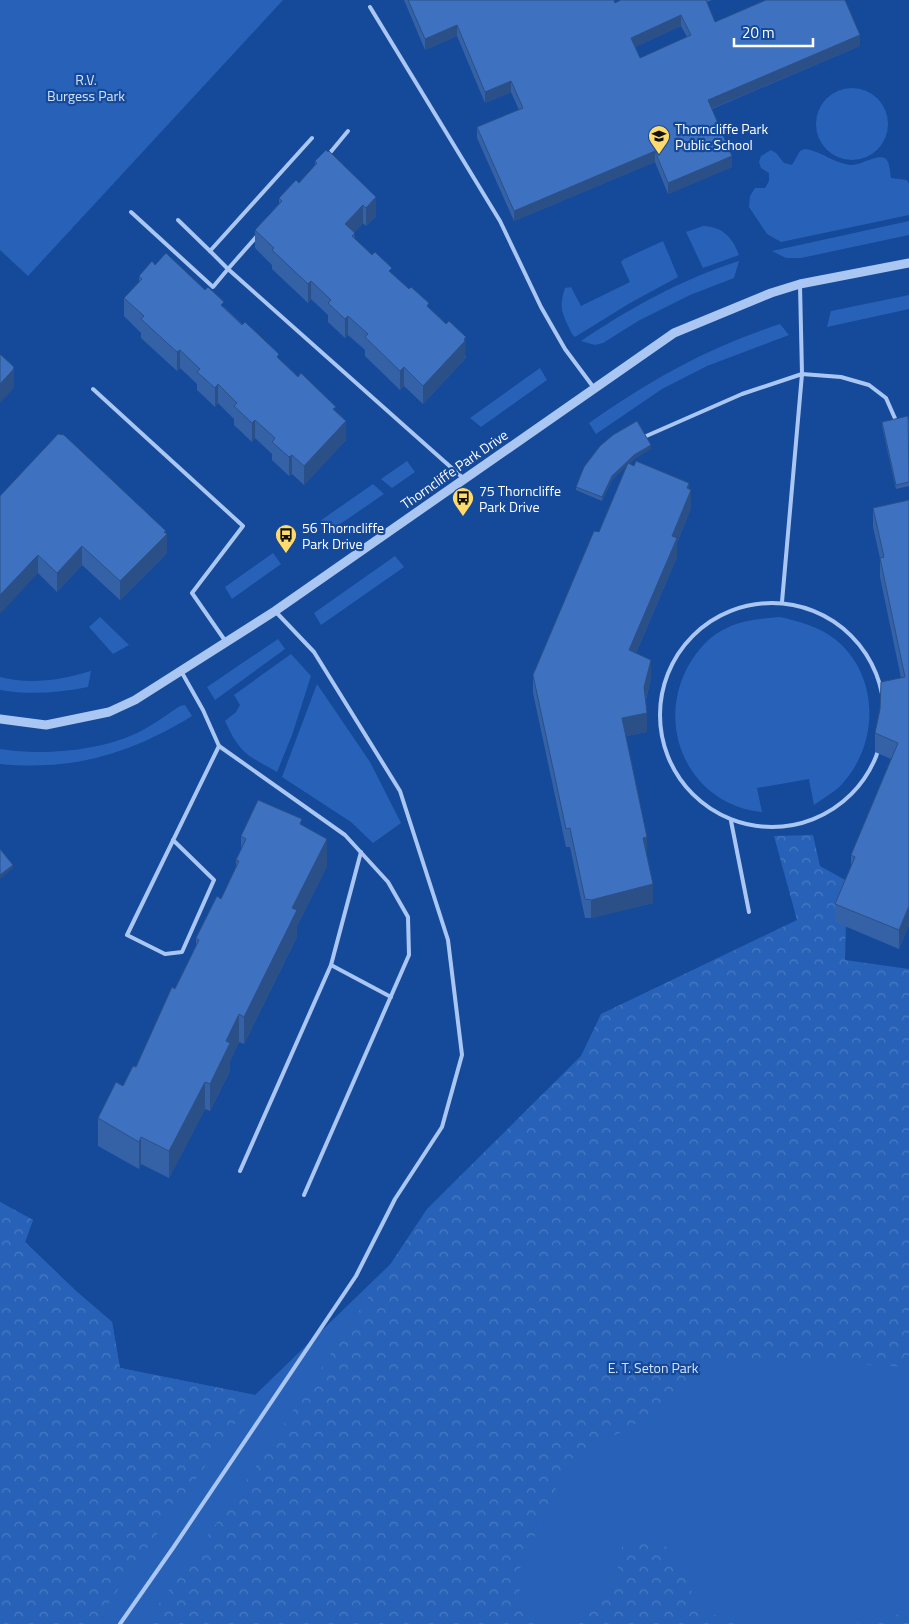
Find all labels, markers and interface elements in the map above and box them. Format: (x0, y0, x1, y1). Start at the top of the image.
scale bar (734, 15, 813, 47)
text: 20 m (742, 21, 775, 44)
park label: R.V. Burgess Park (47, 69, 125, 106)
place label: Thorncliffe Park Public School (675, 118, 768, 155)
school or university icon: Thorncliffe Park Public School (647, 124, 671, 155)
street label: Thorncliffe Park Drive (396, 424, 512, 514)
place label: 75 Thorncliffe Park Drive (479, 480, 561, 517)
bus stop icon: 75 Thorncliffe Park Drive (451, 486, 475, 517)
place label: 56 Thorncliffe Park Drive (302, 517, 384, 554)
bus stop icon: 56 Thorncliffe Park Drive (274, 523, 298, 554)
park label: E. T. Seton Park (608, 1357, 699, 1378)

